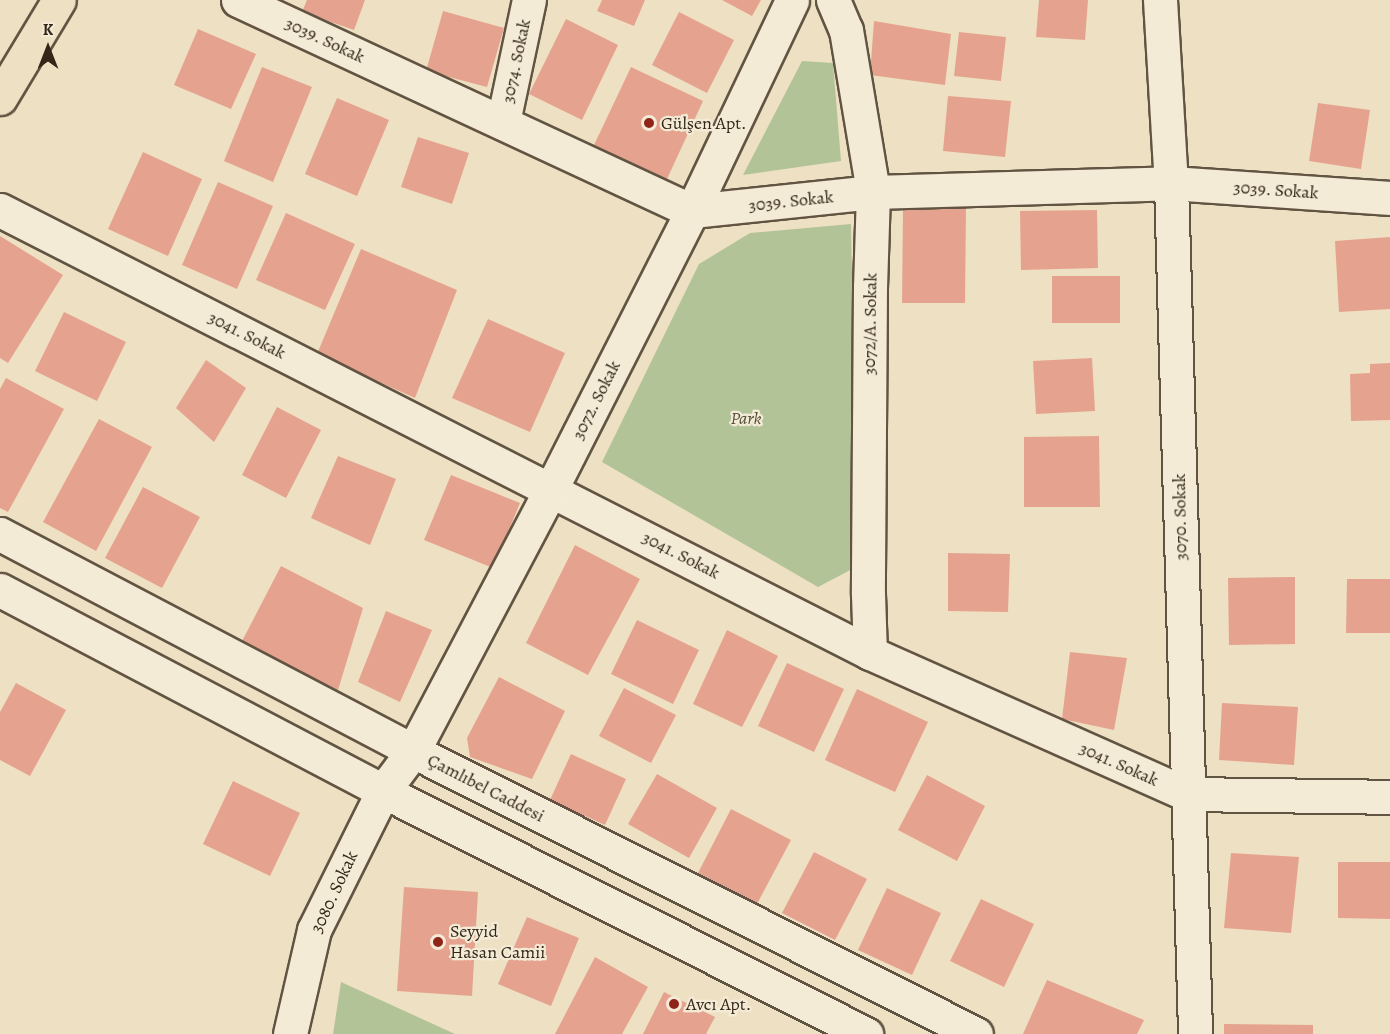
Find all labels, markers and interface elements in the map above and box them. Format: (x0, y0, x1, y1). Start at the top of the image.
street label: 3039. Sokak (282, 12, 368, 68)
street label: 3074. Sokak (497, 17, 535, 105)
north arrow (18, 18, 78, 78)
text: K (43, 19, 53, 41)
place label: Gülşen Apt. (661, 112, 747, 134)
marker: Gülşen Apt. (642, 116, 656, 130)
street label: 3039. Sokak (1232, 176, 1320, 204)
street label: 3039. Sokak (747, 186, 835, 216)
street label: 3072/A. Sokak (858, 272, 882, 376)
street label: 3041. Sokak (204, 306, 290, 364)
street label: 3072. Sokak (567, 357, 625, 443)
park label: Park (730, 407, 762, 429)
street label: 3070. Sokak (1168, 473, 1192, 561)
street label: 3041. Sokak (638, 526, 724, 584)
street label: 3041. Sokak (1076, 737, 1162, 791)
street label: Çamlıbel Caddesi (424, 749, 548, 827)
street label: 3080. Sokak (306, 847, 362, 937)
place label: Seyyid Hasan Camii (450, 921, 545, 964)
marker: Seyyid Hasan Camii (431, 935, 445, 949)
place label: Avcı Apt. (686, 993, 751, 1015)
marker: Avcı Apt. (667, 997, 681, 1011)

